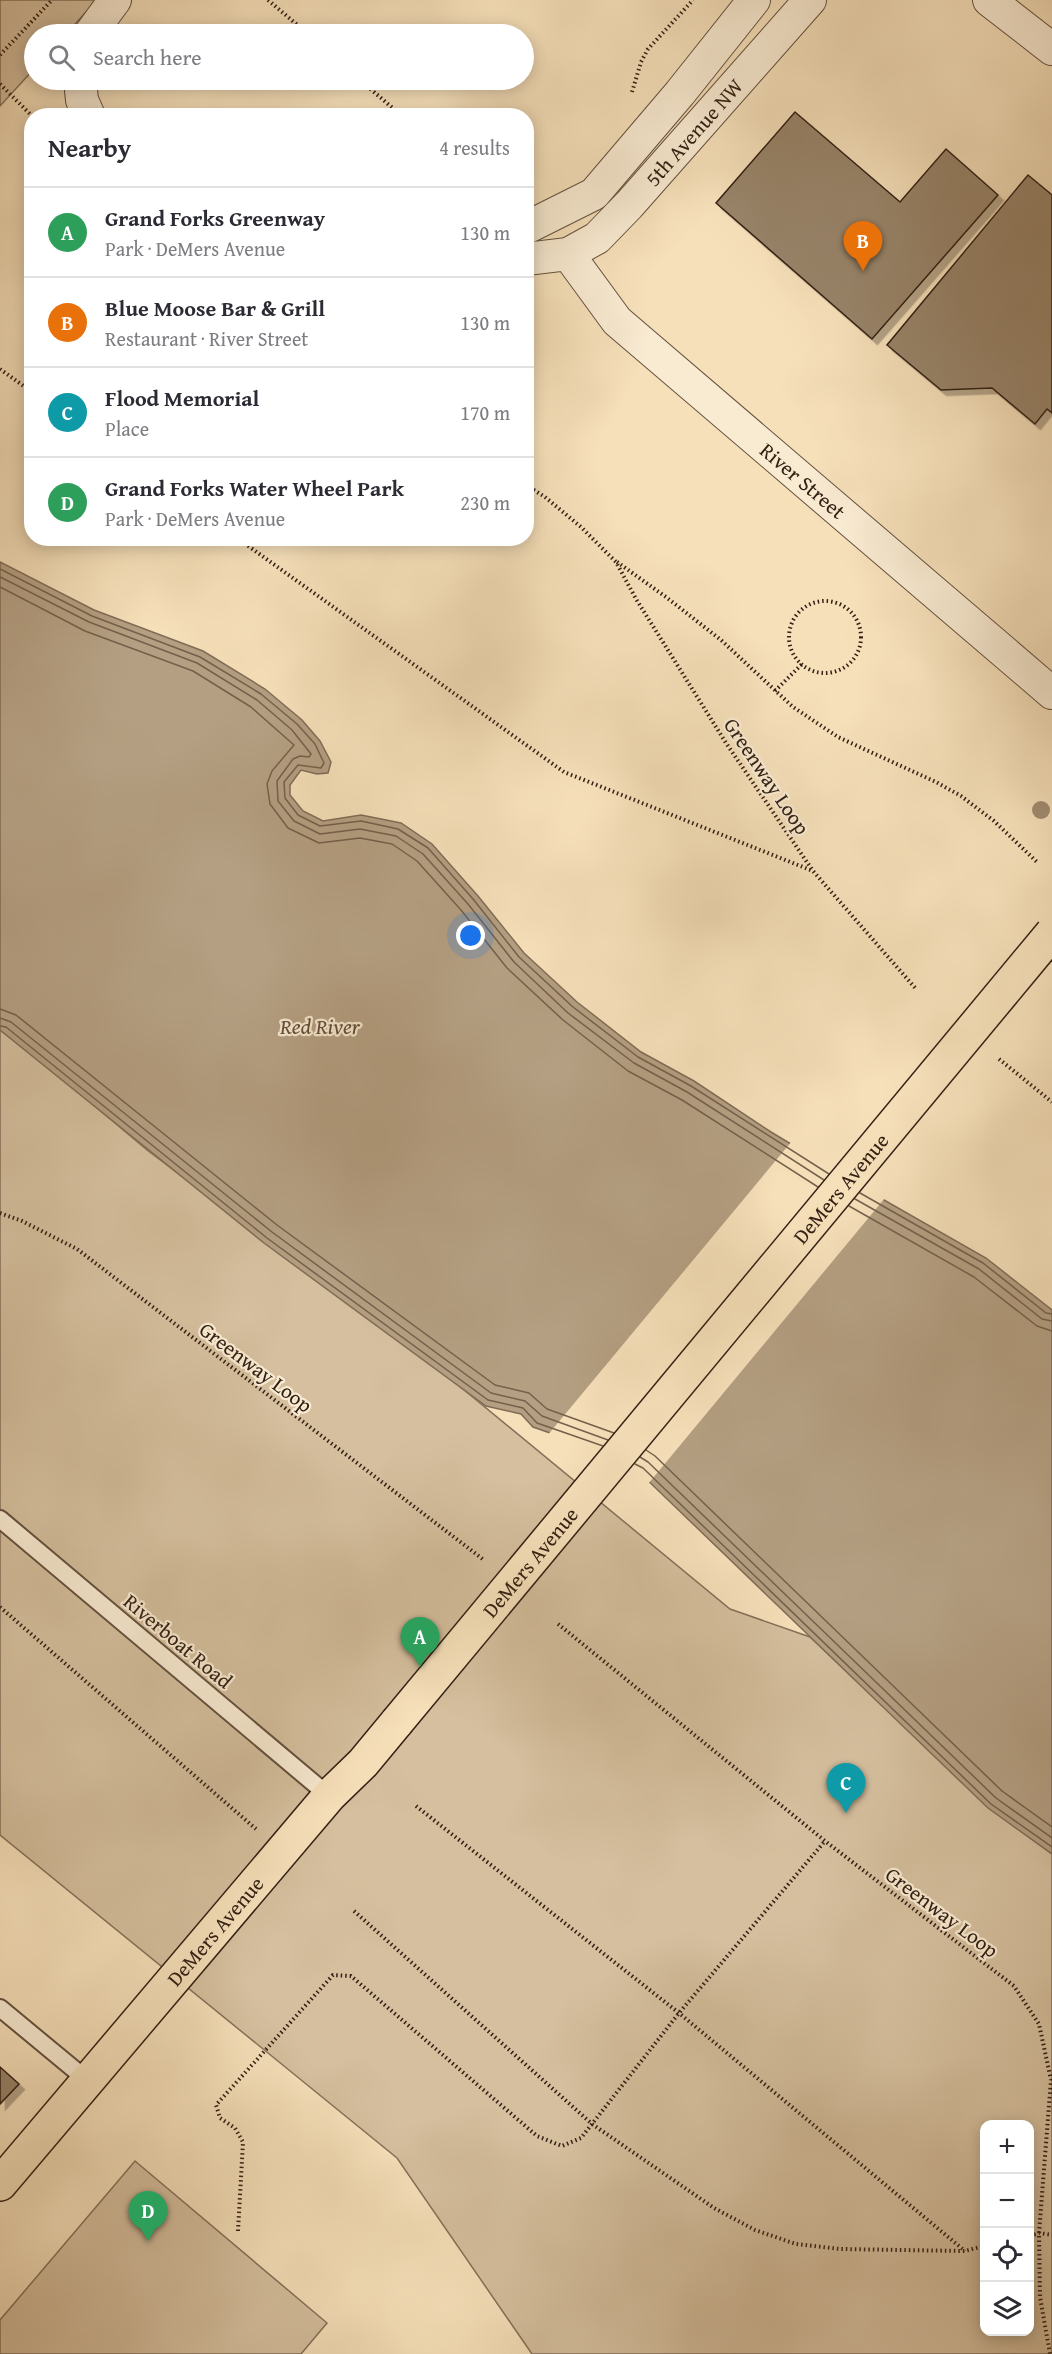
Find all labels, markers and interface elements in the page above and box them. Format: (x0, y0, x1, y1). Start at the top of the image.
search box (24, 24, 534, 90)
icon: search (45, 41, 78, 74)
text: Search here (93, 41, 202, 73)
street label: 5th Avenue NW (637, 71, 750, 193)
text: Nearby (48, 128, 131, 167)
text: 4 results (439, 133, 510, 162)
text: Grand Forks Greenway (105, 202, 325, 234)
text: A (61, 218, 74, 247)
text: 130 m (460, 218, 510, 247)
pin: B (844, 222, 882, 271)
text: Park · DeMers Avenue (105, 234, 285, 263)
text: Blue Moose Bar & Grill (105, 292, 325, 324)
text: B (61, 308, 74, 337)
text: 130 m (460, 308, 510, 337)
text: Restaurant · River Street (105, 324, 308, 353)
text: Flood Memorial (105, 382, 259, 414)
text: C (62, 398, 73, 427)
text: 170 m (460, 398, 510, 427)
text: Place (105, 414, 149, 443)
street label: River Street (753, 435, 853, 526)
text: Grand Forks Water Wheel Park (105, 472, 404, 504)
text: D (61, 488, 74, 517)
text: 230 m (460, 488, 510, 517)
text: Park · DeMers Avenue (105, 504, 285, 533)
street label: Greenway Loop (716, 711, 818, 841)
your location (456, 921, 485, 950)
water label: Red River (279, 1010, 361, 1042)
street label: DeMers Avenue (785, 1126, 896, 1250)
street label: Greenway Loop (193, 1314, 319, 1420)
street label: DeMers Avenue (475, 1500, 585, 1624)
street label: Riverboat Road (117, 1586, 240, 1696)
pin: A (400, 1618, 440, 1667)
pin: C (826, 1764, 866, 1813)
street label: Greenway Loop (879, 1859, 1005, 1965)
street label: DeMers Avenue (159, 1869, 271, 1993)
map controls (980, 2120, 1034, 2336)
button: + (980, 2120, 1034, 2174)
button: − (980, 2174, 1034, 2228)
pin: D (128, 2192, 168, 2241)
button: locate (980, 2228, 1034, 2282)
button: layers (980, 2282, 1034, 2336)

